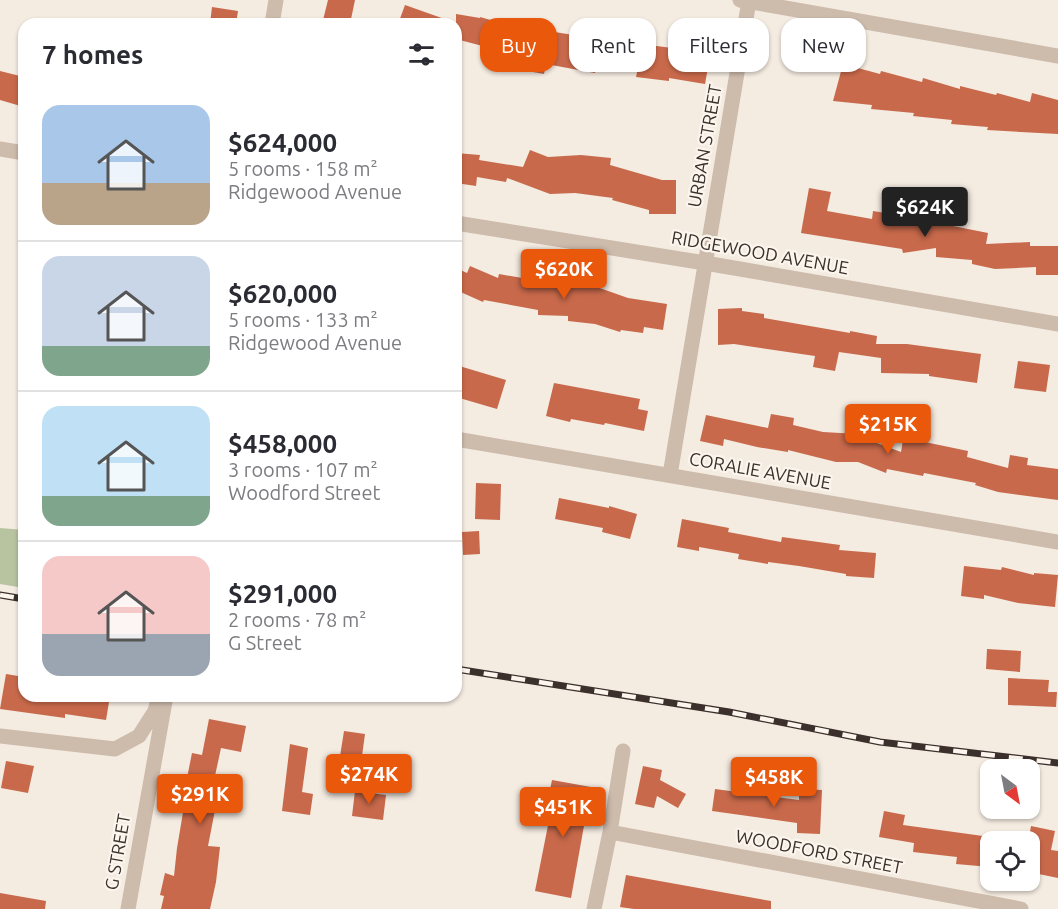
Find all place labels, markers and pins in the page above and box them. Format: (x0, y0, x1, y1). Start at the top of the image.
pin: $624K (883, 187, 967, 238)
pin: $620K (522, 249, 606, 300)
pin: $215K (846, 404, 930, 455)
pin: $274K (327, 754, 411, 805)
pin: $458K (732, 757, 816, 808)
pin: $291K (158, 774, 242, 825)
pin: $451K (521, 787, 605, 838)

